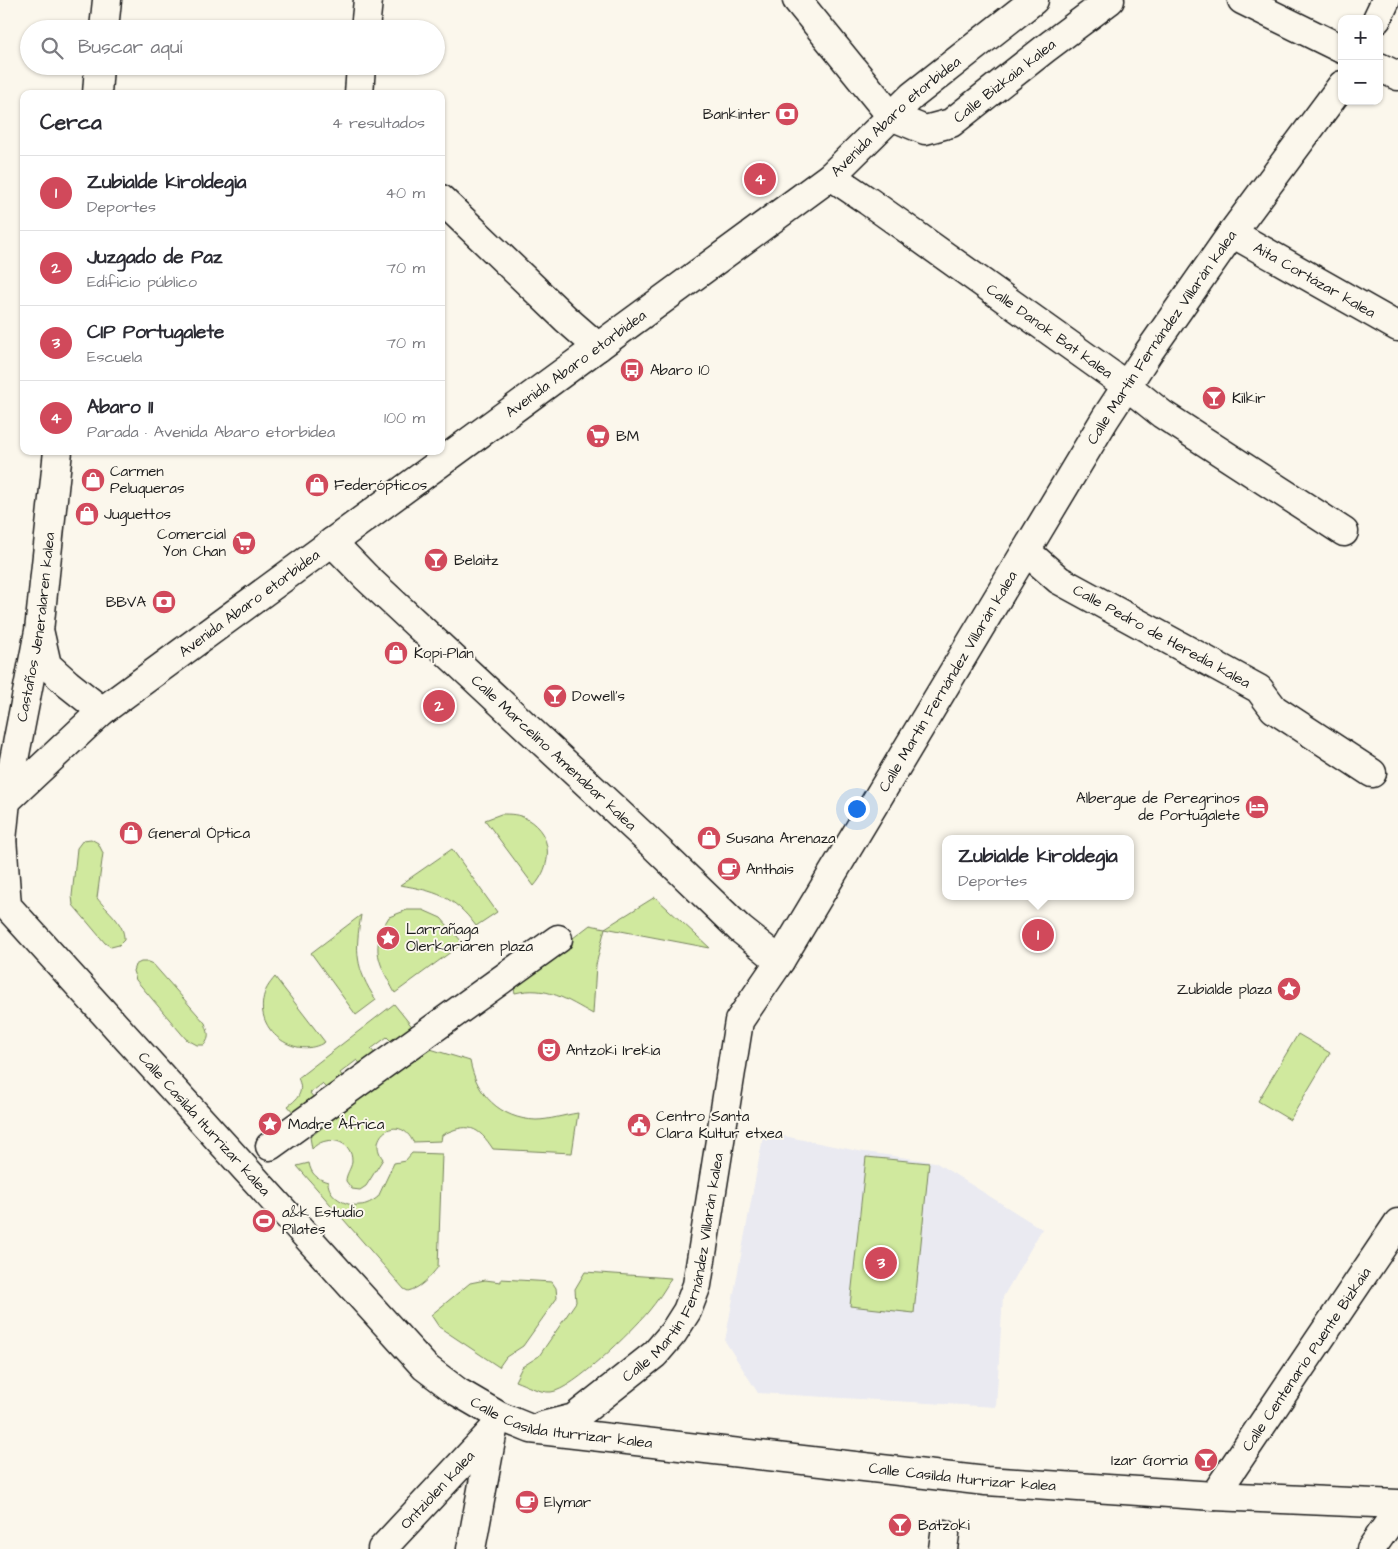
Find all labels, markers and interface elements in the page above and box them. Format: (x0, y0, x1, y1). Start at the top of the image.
map controls (1338, 15, 1383, 105)
button: + (1338, 15, 1383, 60)
search box (20, 20, 445, 75)
icon: search (38, 34, 66, 62)
text: Buscar aquí (78, 34, 182, 61)
street label: Calle Bizkaia kalea (949, 34, 1060, 128)
street label: Avenida Abaro etorbidea (826, 51, 965, 181)
button: − (1338, 60, 1383, 105)
bank icon: Bankinter (774, 101, 800, 127)
place label: Bankinter (703, 104, 770, 125)
text: Cerca (40, 108, 102, 137)
text: 4 resultados (332, 112, 425, 134)
pin: 4 (744, 160, 776, 198)
text: Zubialde kiroldegia (87, 169, 246, 196)
text: 1 (55, 182, 57, 204)
text: 40 m (385, 182, 425, 204)
text: Deportes (87, 196, 156, 218)
street label: Calle Martín Fernández Villarán kalea (1082, 226, 1242, 448)
street label: Aita Cortázar kalea (1250, 237, 1380, 323)
text: Juzgado de Paz (87, 244, 222, 271)
text: 2 (51, 257, 61, 279)
text: 70 m (386, 257, 425, 279)
text: Edificio público (87, 271, 197, 293)
street label: Calle Danok Bat kalea (982, 278, 1118, 383)
street label: Avenida Abaro etorbidea (501, 304, 651, 422)
text: CIP Portugalete (87, 319, 224, 346)
text: 3 (52, 332, 60, 354)
text: 70 m (386, 332, 425, 354)
text: Escuela (87, 346, 142, 368)
bus stop icon: Abaro 10 (619, 357, 645, 383)
place label: Abaro 10 (650, 360, 710, 381)
bar icon: Kilkir (1201, 385, 1227, 411)
place label: Kilkir (1232, 388, 1265, 409)
text: Abaro 11 (87, 394, 153, 421)
text: 4 (51, 407, 61, 429)
text: 100 m (384, 407, 425, 429)
text: Parada · Avenida Abaro etorbidea (87, 421, 335, 443)
supermarket icon: BM (585, 423, 611, 449)
place label: BM (616, 426, 639, 447)
place label: Carmen Peluqueras (110, 461, 185, 499)
shop icon: Carmen Peluqueras (80, 467, 106, 493)
shop icon: Federópticos (304, 472, 330, 498)
place label: Federópticos (334, 475, 428, 496)
shop icon: Juguettos (74, 501, 100, 527)
place label: Juguettos (104, 504, 172, 526)
place label: Comercial Yon Chan (157, 524, 226, 562)
supermarket icon: Comercial Yon Chan (231, 530, 257, 556)
street label: Castaños Jeneralaren kalea (11, 531, 60, 724)
street label: Avenida Abaro etorbidea (174, 544, 324, 662)
bar icon: Belaitz (423, 547, 449, 573)
place label: Belaitz (454, 550, 499, 571)
street label: Calle Martín Fernández Villarán kalea (873, 566, 1022, 796)
street label: Calle Pedro de Heredia kalea (1069, 579, 1255, 693)
bank icon: BBVA (151, 589, 177, 615)
place label: BBVA (106, 592, 146, 613)
shop icon: Kopi-Plan (383, 640, 409, 666)
place label: Kopi-Plan (414, 643, 474, 664)
street label: Calle Marcelino Amenabar kalea (467, 670, 642, 835)
bar icon: Dowell's (542, 683, 568, 709)
place label: Dowell's (572, 686, 626, 707)
pin: 2 (423, 687, 455, 725)
place label: Albergue de Peregrinos de Portugalete (1076, 788, 1240, 827)
hotel icon: Albergue de Peregrinos de Portugalete (1244, 794, 1270, 820)
your location (844, 796, 870, 822)
shop icon: General Óptica (118, 820, 144, 846)
place label: General Óptica (148, 823, 251, 844)
shop icon: Susana Arenaza (696, 825, 722, 851)
place label: Susana Arenaza (726, 828, 836, 849)
popup (942, 835, 1134, 900)
text: Zubialde kiroldegia (958, 843, 1118, 870)
cafe icon: Anthais (716, 856, 742, 882)
place label: Anthais (746, 859, 795, 880)
text: Deportes (958, 870, 1027, 892)
pin: 1 (1022, 916, 1054, 954)
place label: Larrañaga Olerkariaren plaza (406, 919, 533, 957)
place icon: Larrañaga Olerkariaren plaza (375, 925, 401, 951)
place icon: Zubialde plaza (1276, 976, 1302, 1002)
place label: Zubialde plaza (1177, 979, 1272, 1000)
theatre icon: Antzoki Irekia (536, 1037, 562, 1063)
place label: Antzoki Irekia (566, 1040, 661, 1061)
street label: Calle Casilda Iturrizar kalea (133, 1047, 276, 1201)
place label: Centro Santa Clara Kultur etxea (656, 1106, 783, 1144)
place icon: Madre África (257, 1111, 283, 1137)
public building icon: Centro Santa Clara Kultur etxea (626, 1112, 652, 1138)
place label: Madre África (288, 1114, 385, 1135)
street label: Calle Martín Fernández Villarán kalea (618, 1151, 728, 1387)
place label: a&k Estudio Pilates (282, 1202, 364, 1240)
sports icon: a&k Estudio Pilates (251, 1208, 277, 1234)
pin: 3 (865, 1244, 897, 1282)
street label: Calle Centenario Puente Bizkaia (1237, 1263, 1376, 1455)
street label: Calle Casilda Iturrizar kalea (467, 1391, 654, 1453)
street label: Ontziolen kalea (395, 1445, 480, 1534)
bar icon: Izar Gorria (1193, 1447, 1219, 1473)
place label: Izar Gorria (1111, 1450, 1188, 1471)
street label: Calle Casilda Iturrizar kalea (868, 1457, 1057, 1496)
cafe icon: Elymar (514, 1489, 540, 1515)
place label: Elymar (544, 1492, 591, 1514)
bar icon: Batzoki (887, 1512, 913, 1538)
place label: Batzoki (918, 1515, 970, 1536)

